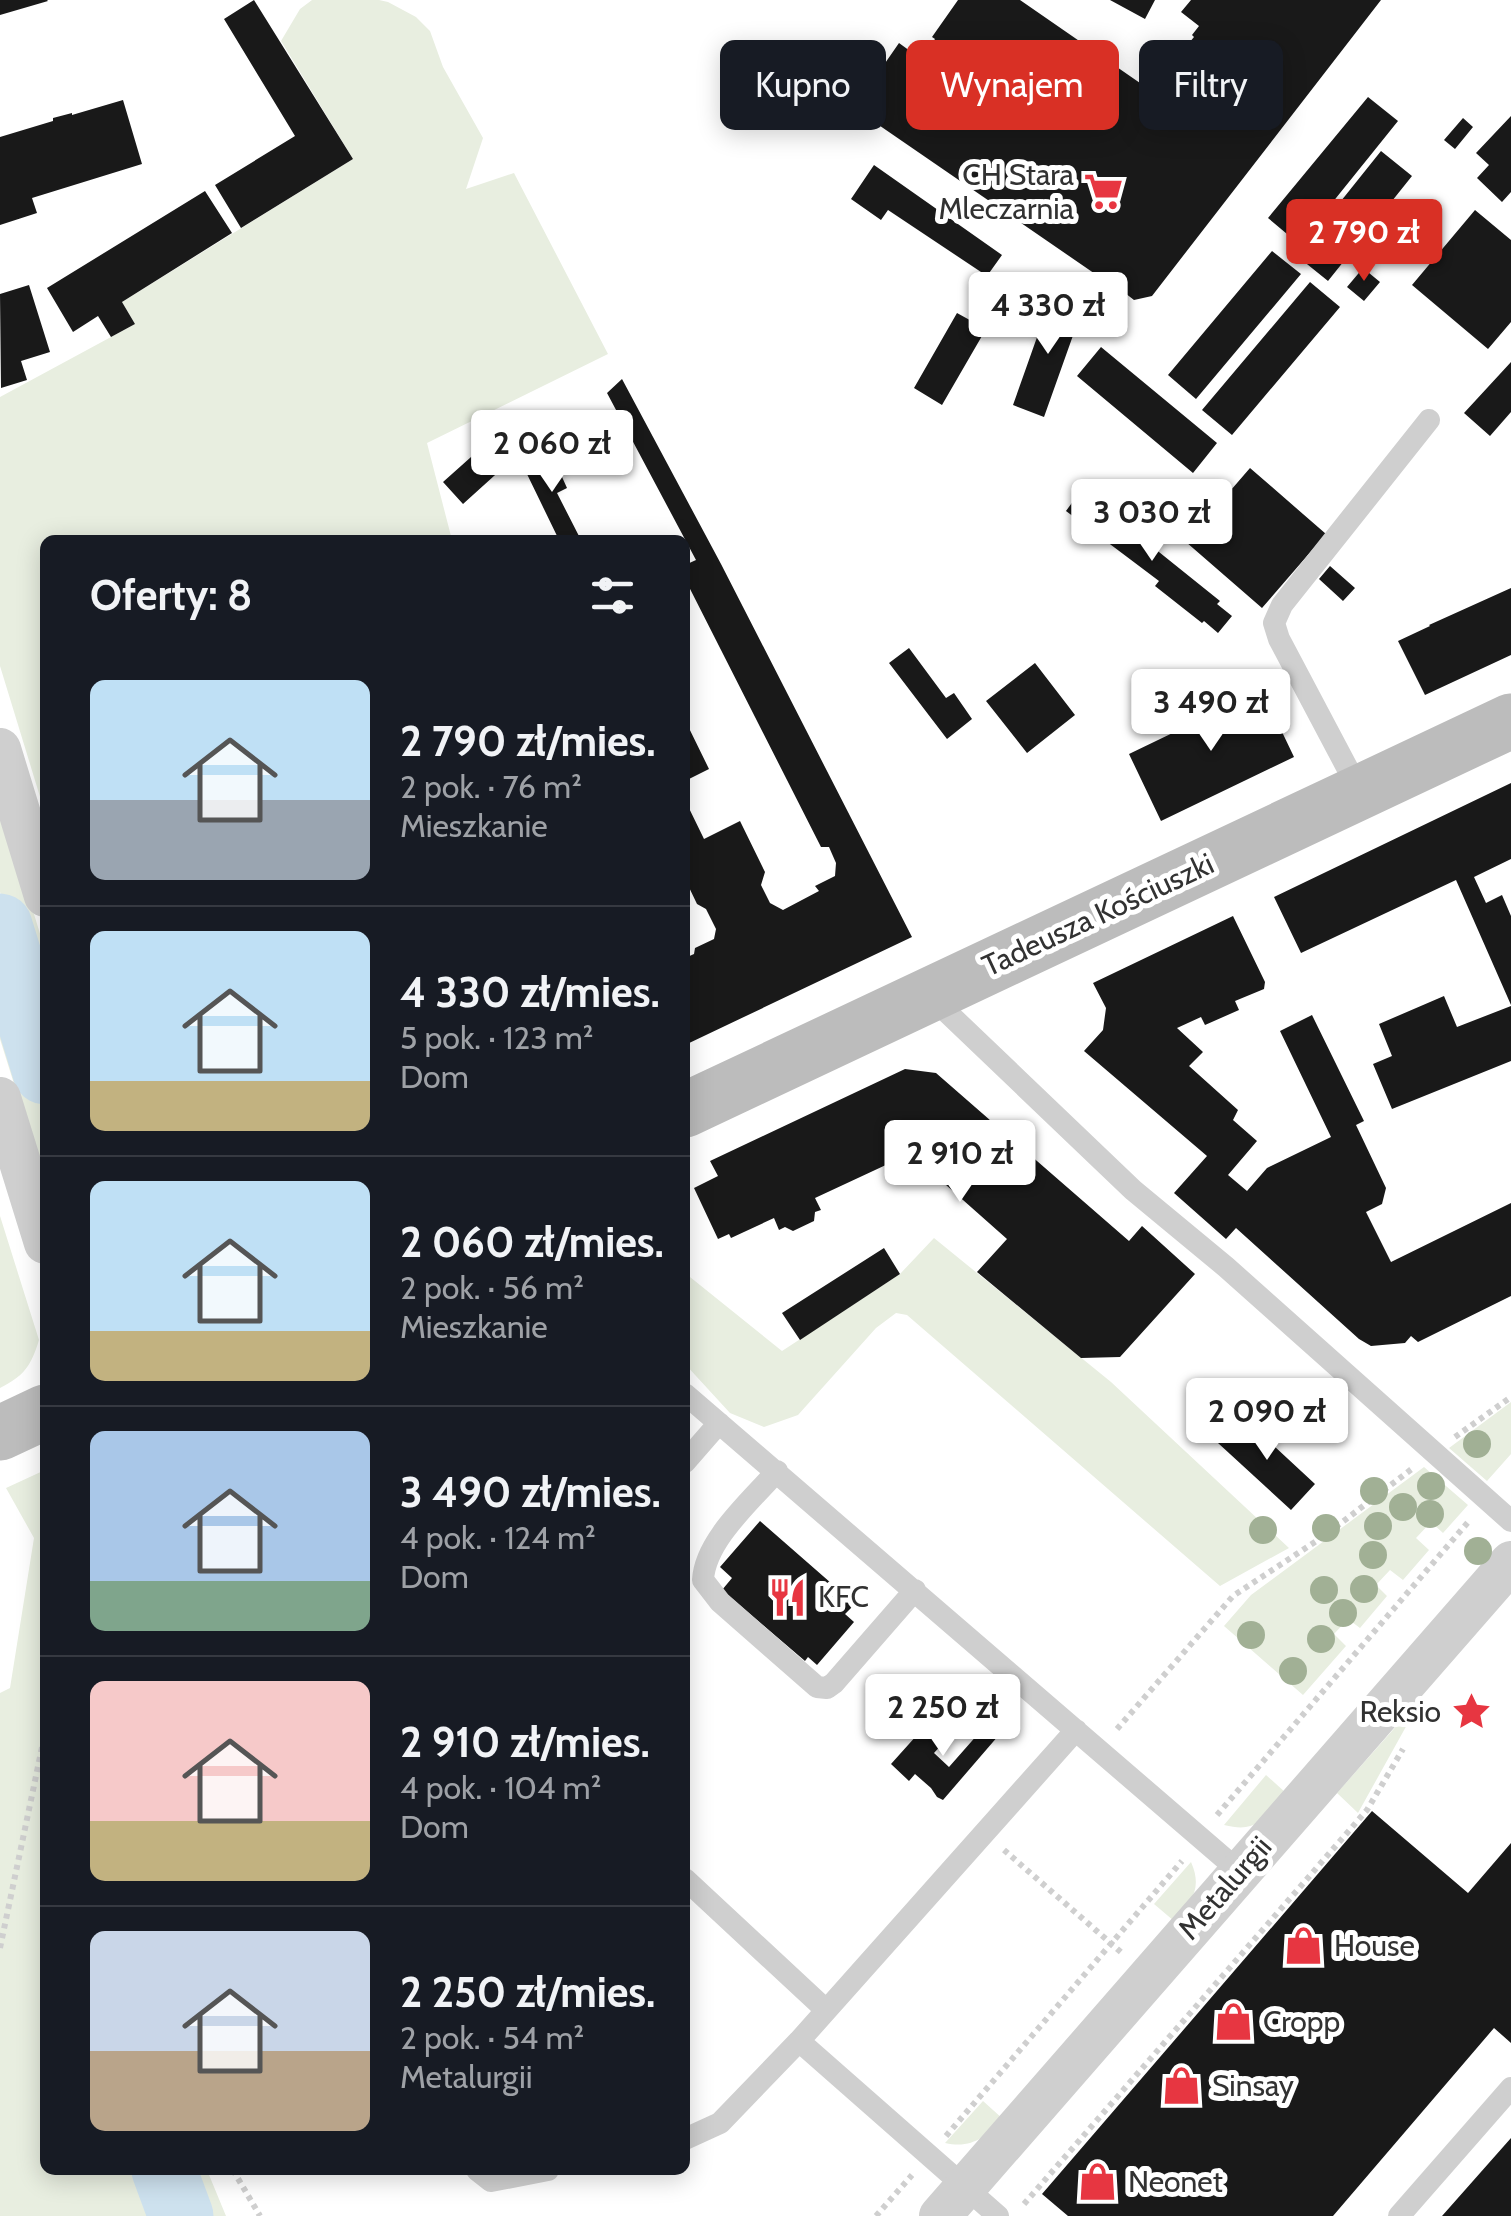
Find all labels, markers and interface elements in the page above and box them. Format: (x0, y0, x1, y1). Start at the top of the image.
chip: Kupno (720, 40, 886, 130)
chip: Wynajem (906, 40, 1119, 130)
chip: Filtry (1139, 40, 1283, 130)
place label: CH Stara Mleczarnia (939, 156, 1075, 227)
supermarket icon: CH Stara Mleczarnia (1083, 171, 1125, 213)
pin: 2 790 zł (1261, 199, 1467, 284)
text: 2 790 zł (1308, 212, 1420, 251)
pin: 4 330 zł (945, 272, 1151, 357)
text: 4 330 zł (991, 285, 1105, 324)
pin: 2 060 zł (449, 410, 655, 495)
text: 2 060 zł (493, 423, 611, 462)
pin: 3 030 zł (1049, 479, 1255, 564)
text: 3 030 zł (1093, 492, 1211, 531)
icon: filters (585, 568, 640, 623)
text: Oferty: 8 (90, 569, 252, 621)
pin: 3 490 zł (1108, 669, 1314, 754)
text: 3 490 zł (1153, 682, 1269, 721)
text: 2 790 zł/mies. (400, 715, 656, 767)
icon: home (170, 720, 290, 840)
text: 2 pok. · 76 m² (400, 767, 582, 806)
text: Mieszkanie (400, 806, 548, 845)
street label: Tadeusza Kościuszki (976, 845, 1219, 984)
text: 4 330 zł/mies. (400, 966, 660, 1018)
icon: home (170, 971, 290, 1091)
text: 5 pok. · 123 m² (400, 1018, 593, 1057)
text: Dom (400, 1057, 469, 1096)
pin: 2 910 zł (857, 1120, 1063, 1205)
text: 2 910 zł (906, 1133, 1014, 1172)
text: 2 060 zł/mies. (400, 1216, 664, 1268)
icon: home (170, 1221, 290, 1341)
text: 2 pok. · 56 m² (400, 1268, 584, 1307)
text: Mieszkanie (400, 1307, 548, 1346)
pin: 2 090 zł (1164, 1378, 1370, 1463)
text: 2 090 zł (1208, 1391, 1326, 1430)
text: 3 490 zł/mies. (400, 1466, 661, 1518)
icon: home (170, 1471, 290, 1591)
text: 4 pok. · 124 m² (400, 1518, 596, 1557)
text: Dom (400, 1557, 469, 1596)
restaurant icon: KFC (767, 1576, 809, 1618)
place label: KFC (818, 1578, 869, 1615)
pin: 2 250 zł (840, 1674, 1046, 1759)
text: 2 250 zł (887, 1687, 999, 1726)
place icon: Reksio (1450, 1691, 1492, 1733)
place label: Reksio (1359, 1693, 1441, 1730)
text: 2 910 zł/mies. (400, 1716, 650, 1768)
icon: home (170, 1721, 290, 1841)
text: 4 pok. · 104 m² (400, 1768, 601, 1807)
text: Dom (400, 1807, 469, 1846)
street label: Metalurgii (1170, 1829, 1279, 1947)
shop icon: House (1283, 1925, 1325, 1967)
place label: House (1334, 1927, 1415, 1964)
text: 2 250 zł/mies. (400, 1966, 655, 2018)
icon: home (170, 1971, 290, 2091)
shop icon: Cropp (1212, 2001, 1254, 2043)
place label: Cropp (1263, 2003, 1340, 2040)
text: 2 pok. · 54 m² (400, 2018, 584, 2057)
text: Metalurgii (400, 2057, 532, 2096)
shop icon: Sinsay (1161, 2065, 1203, 2107)
place label: Sinsay (1212, 2067, 1294, 2104)
shop icon: Neonet (1077, 2161, 1119, 2203)
place label: Neonet (1128, 2163, 1223, 2200)

